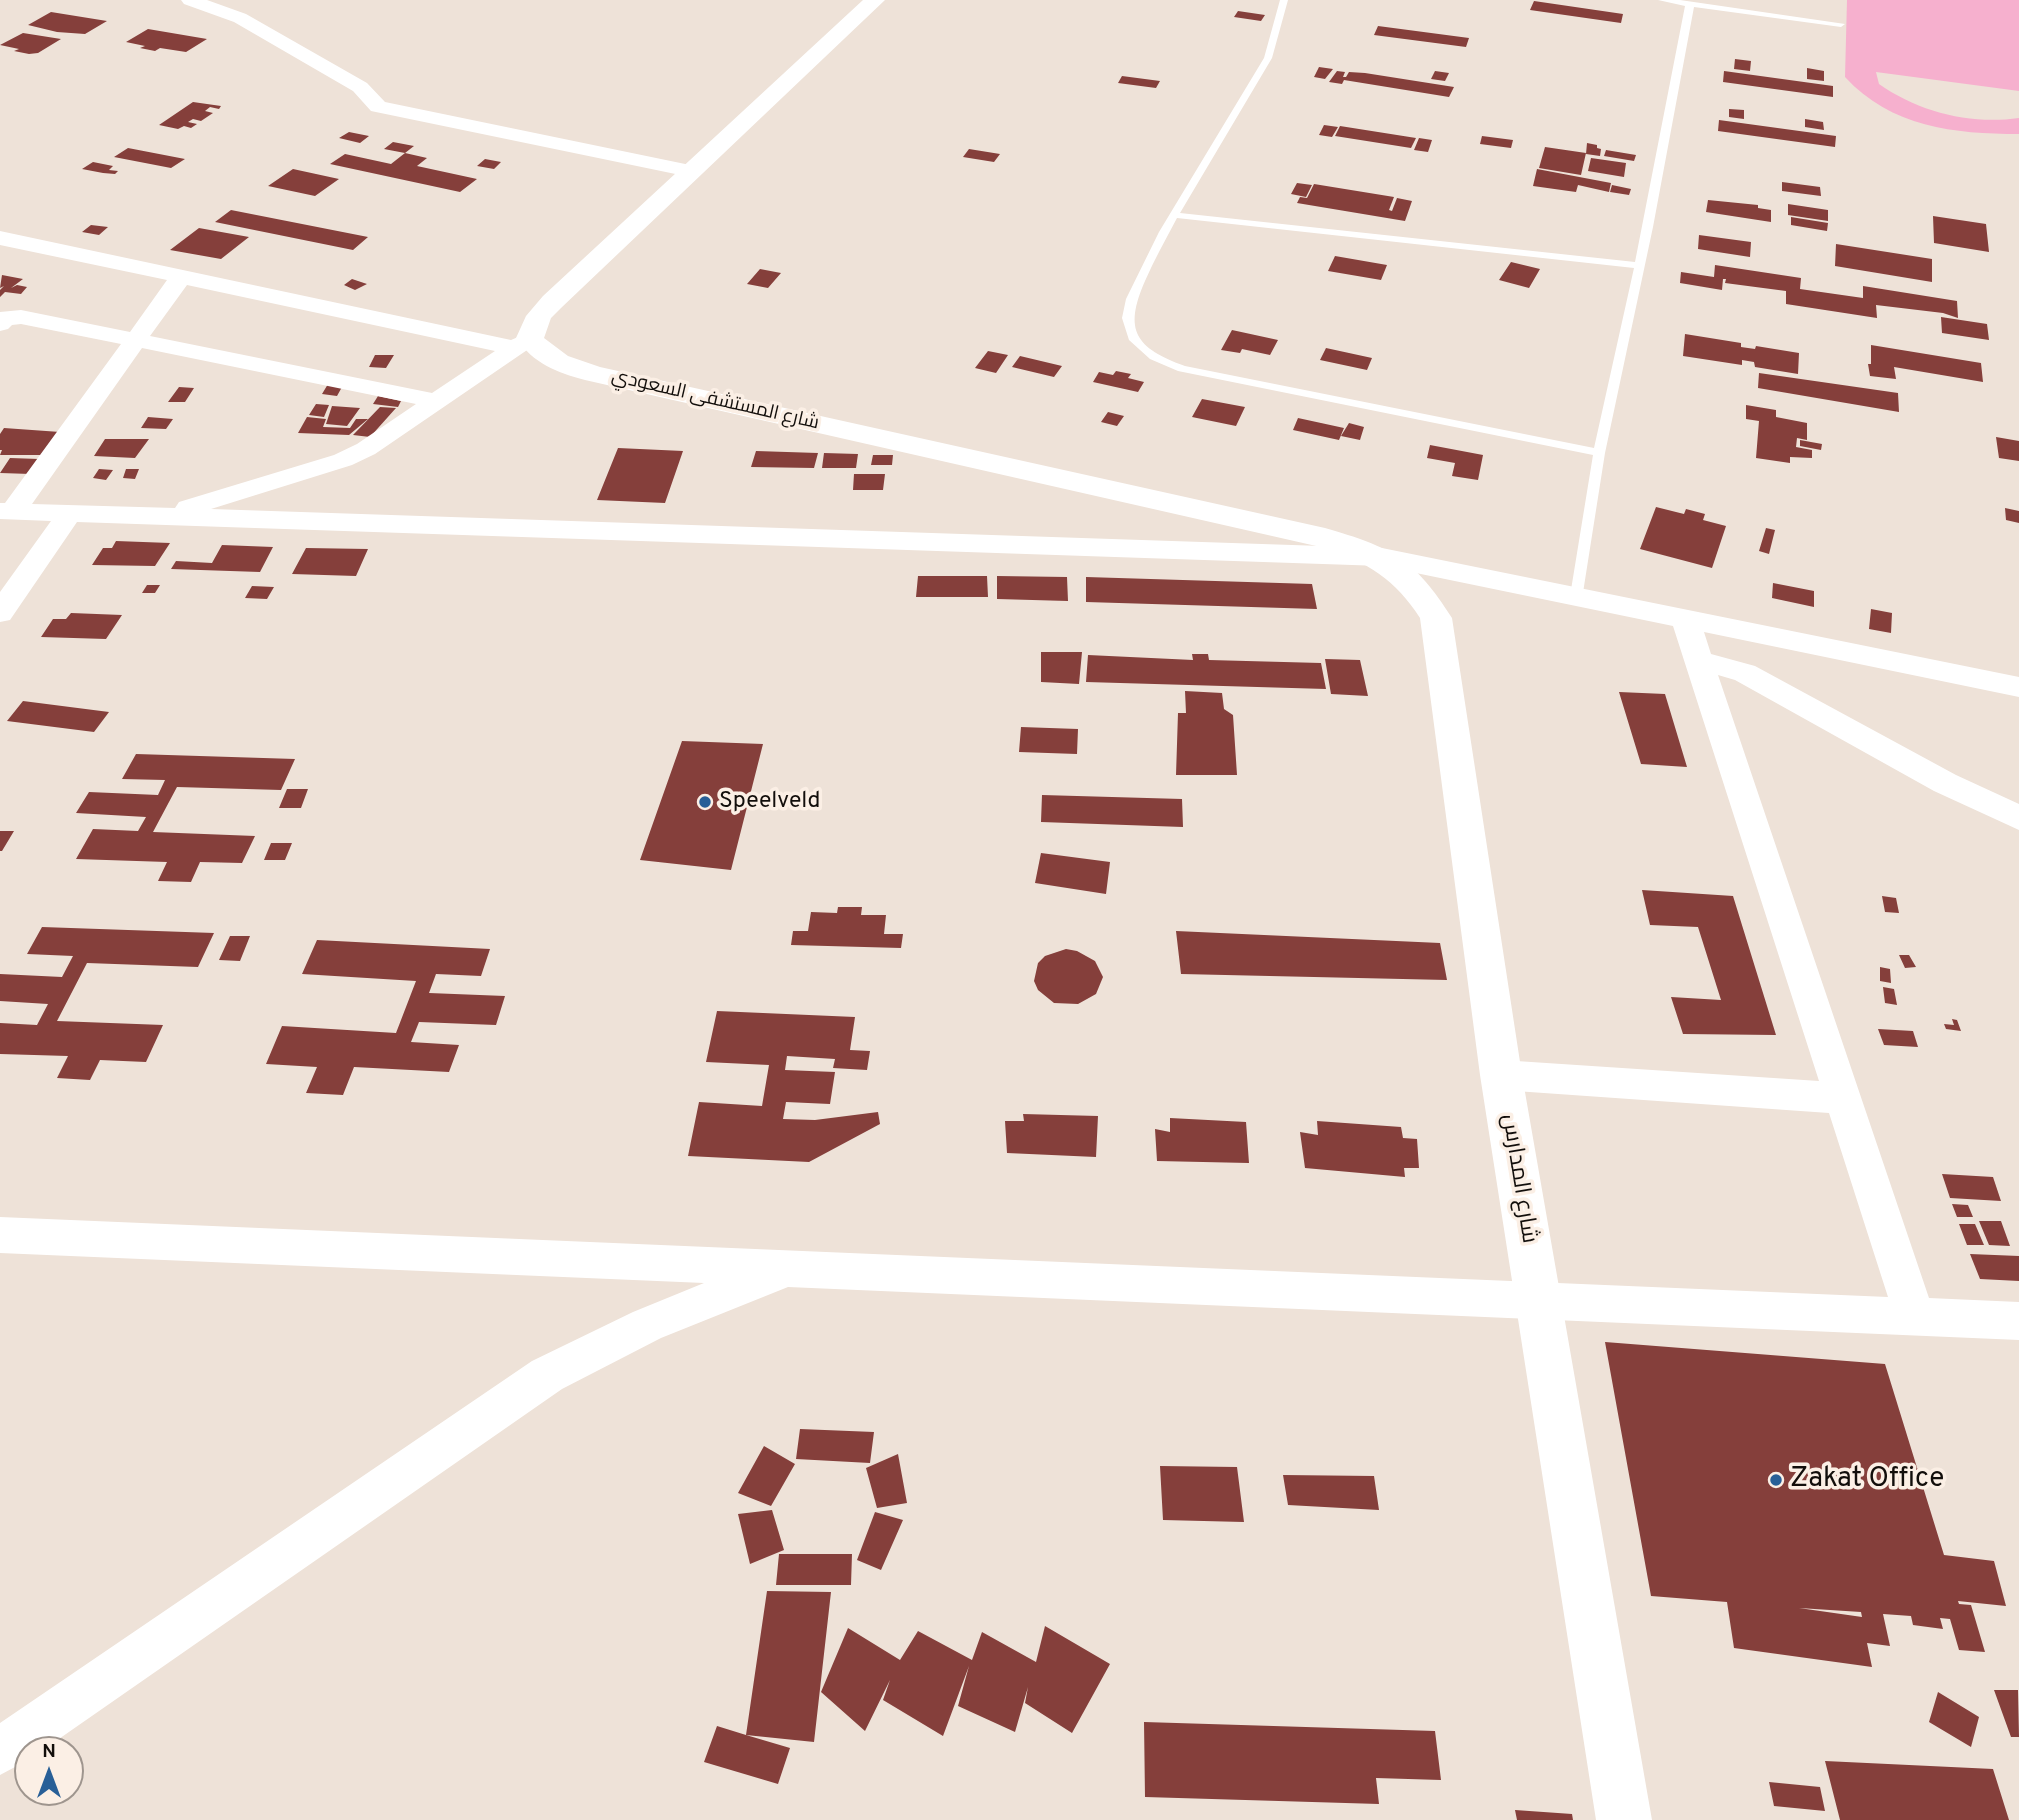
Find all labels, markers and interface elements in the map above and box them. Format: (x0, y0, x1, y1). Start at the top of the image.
street label: شارع المستشفى السعودي (609, 366, 821, 436)
place label: Speelveld (719, 788, 820, 816)
marker: Speelveld (697, 794, 713, 810)
street label: شارع المدارس (1494, 1112, 1542, 1246)
place label: Zakat Office (1790, 1463, 1944, 1497)
marker: Zakat Office (1768, 1472, 1784, 1488)
north arrow (14, 1736, 84, 1806)
text: N (42, 1740, 56, 1764)

